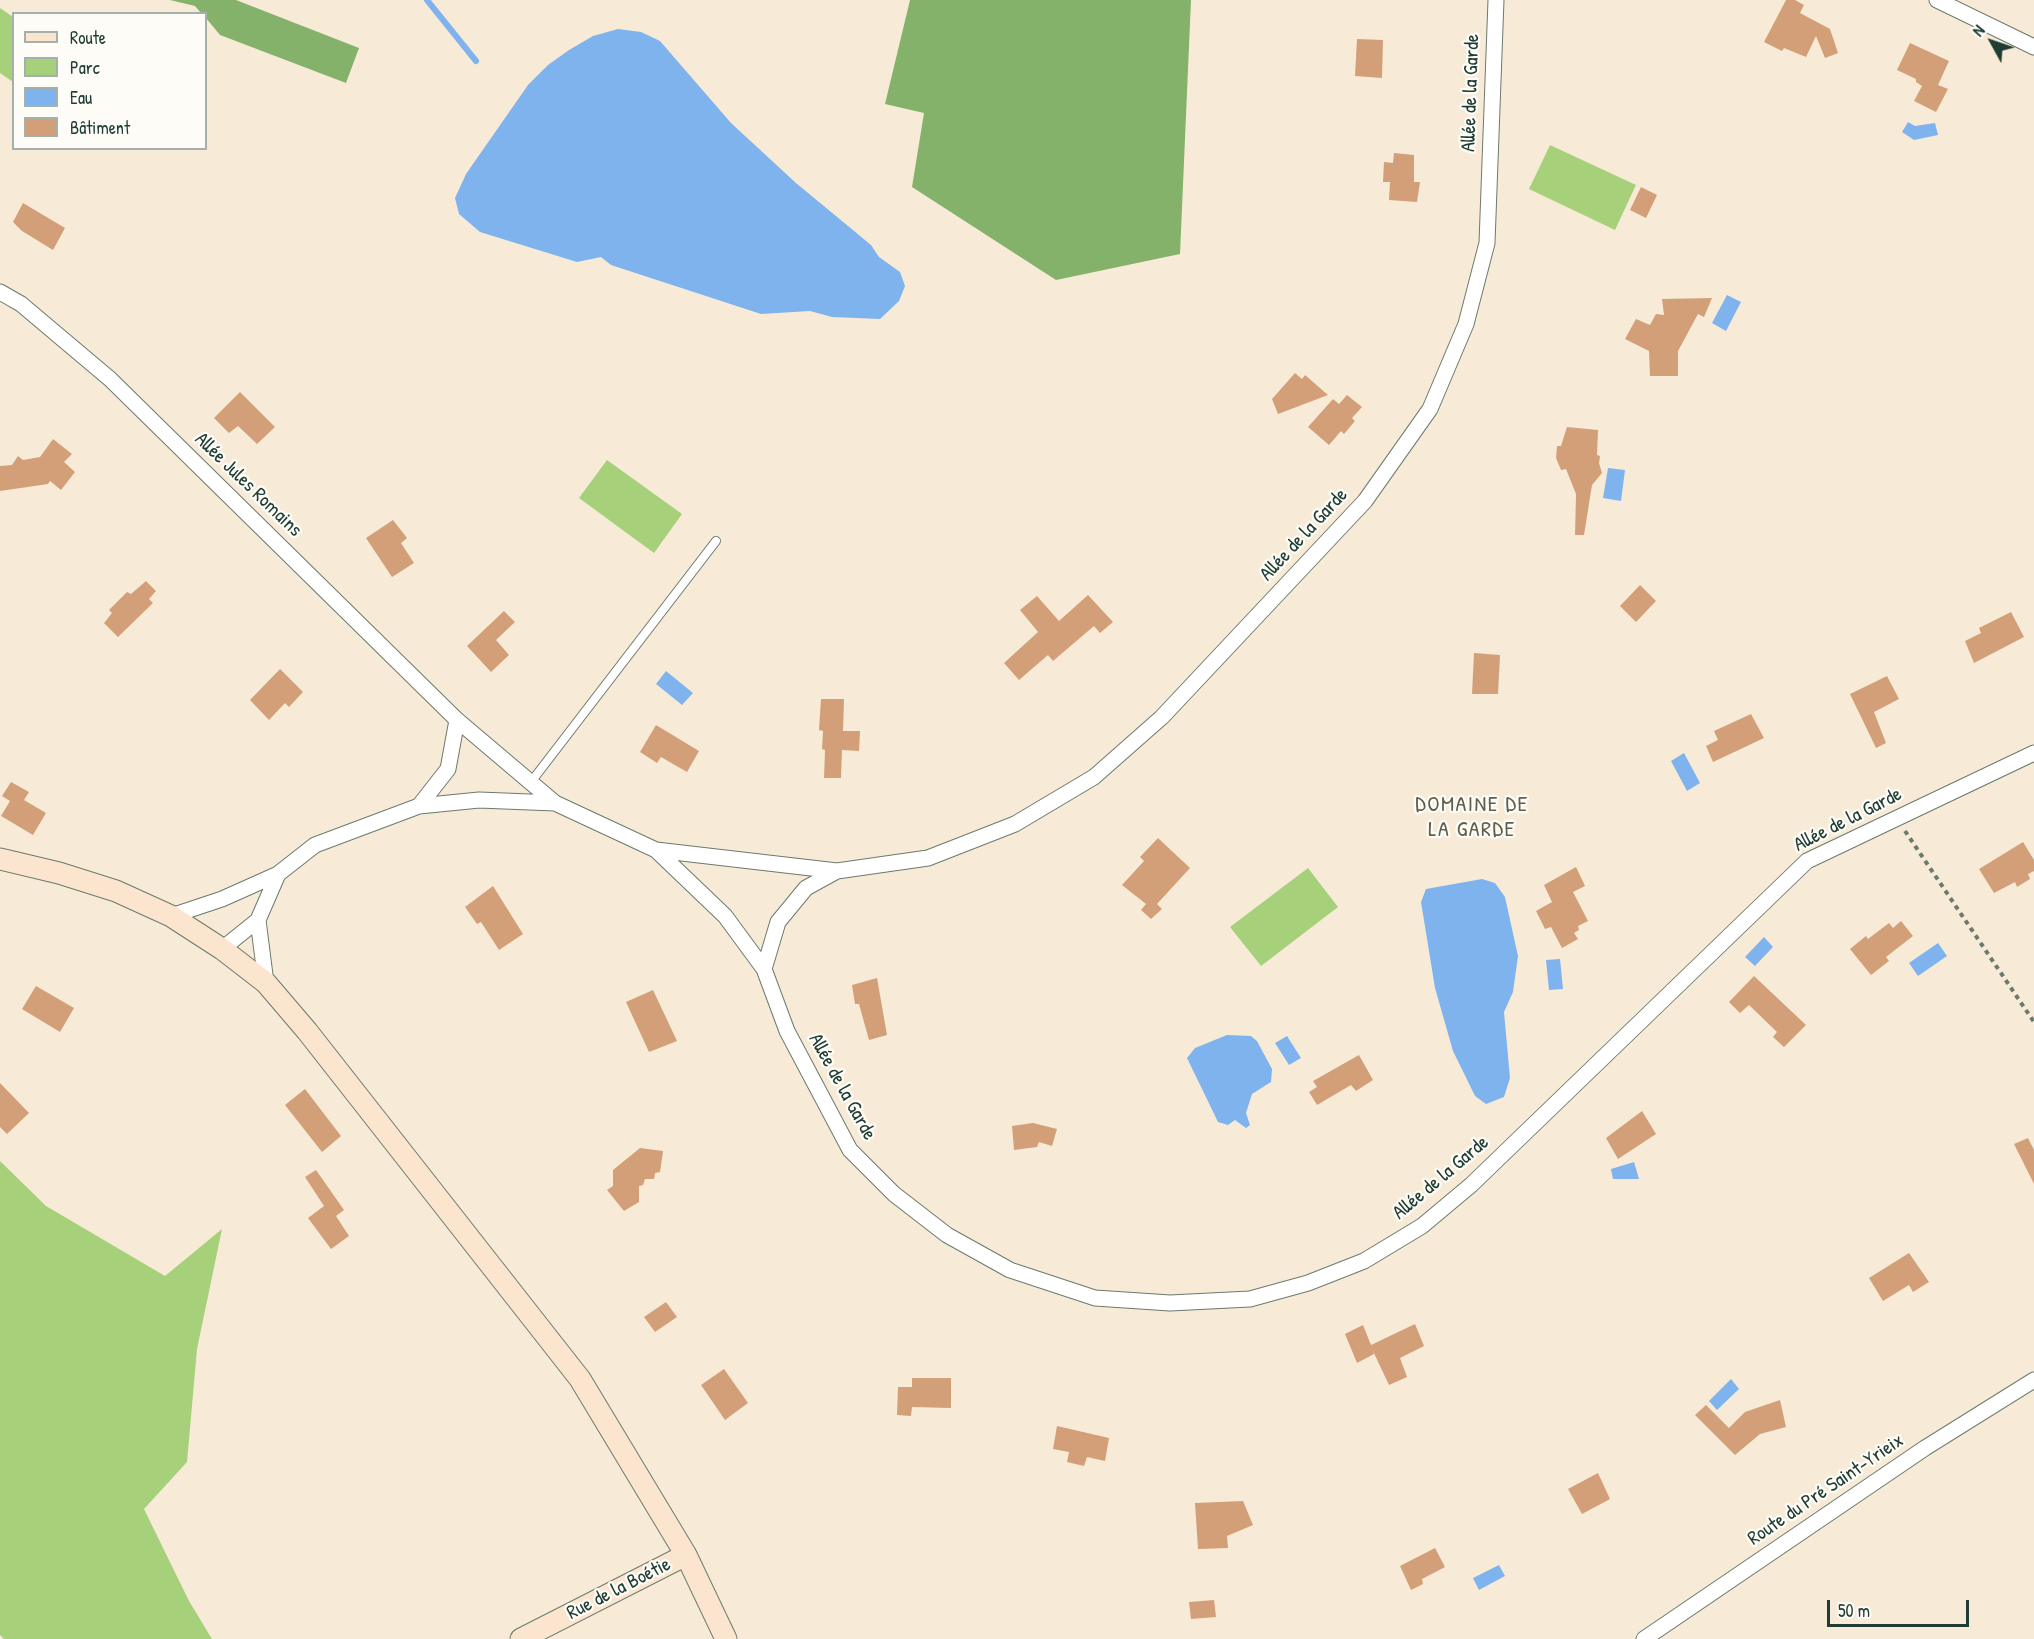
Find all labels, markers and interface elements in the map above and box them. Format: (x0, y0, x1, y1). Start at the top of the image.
legend (12, 12, 207, 150)
north arrow (1962, 12, 2022, 72)
text: N (1967, 20, 1989, 41)
text: Route (70, 25, 106, 50)
street label: Allée de la Garde (1457, 34, 1485, 152)
text: Parc (70, 55, 100, 80)
text: Eau (70, 85, 92, 110)
text: Bâtiment (70, 115, 130, 140)
street label: Allée Jules Romains (189, 428, 307, 542)
street label: Allée de la Garde (1255, 484, 1353, 586)
street label: Allée de la Garde (1790, 783, 1906, 857)
district label: DOMAINE DE LA GARDE (1415, 792, 1529, 843)
street label: Allée de la Garde (803, 1030, 881, 1144)
street label: Allée de la Garde (1388, 1131, 1494, 1225)
street label: Route du Pré Saint-Yrieix (1744, 1429, 1908, 1551)
street label: Rue de la Boétie (563, 1553, 675, 1625)
scale bar (1830, 1588, 1972, 1626)
text: 50 m (1838, 1598, 1870, 1623)

